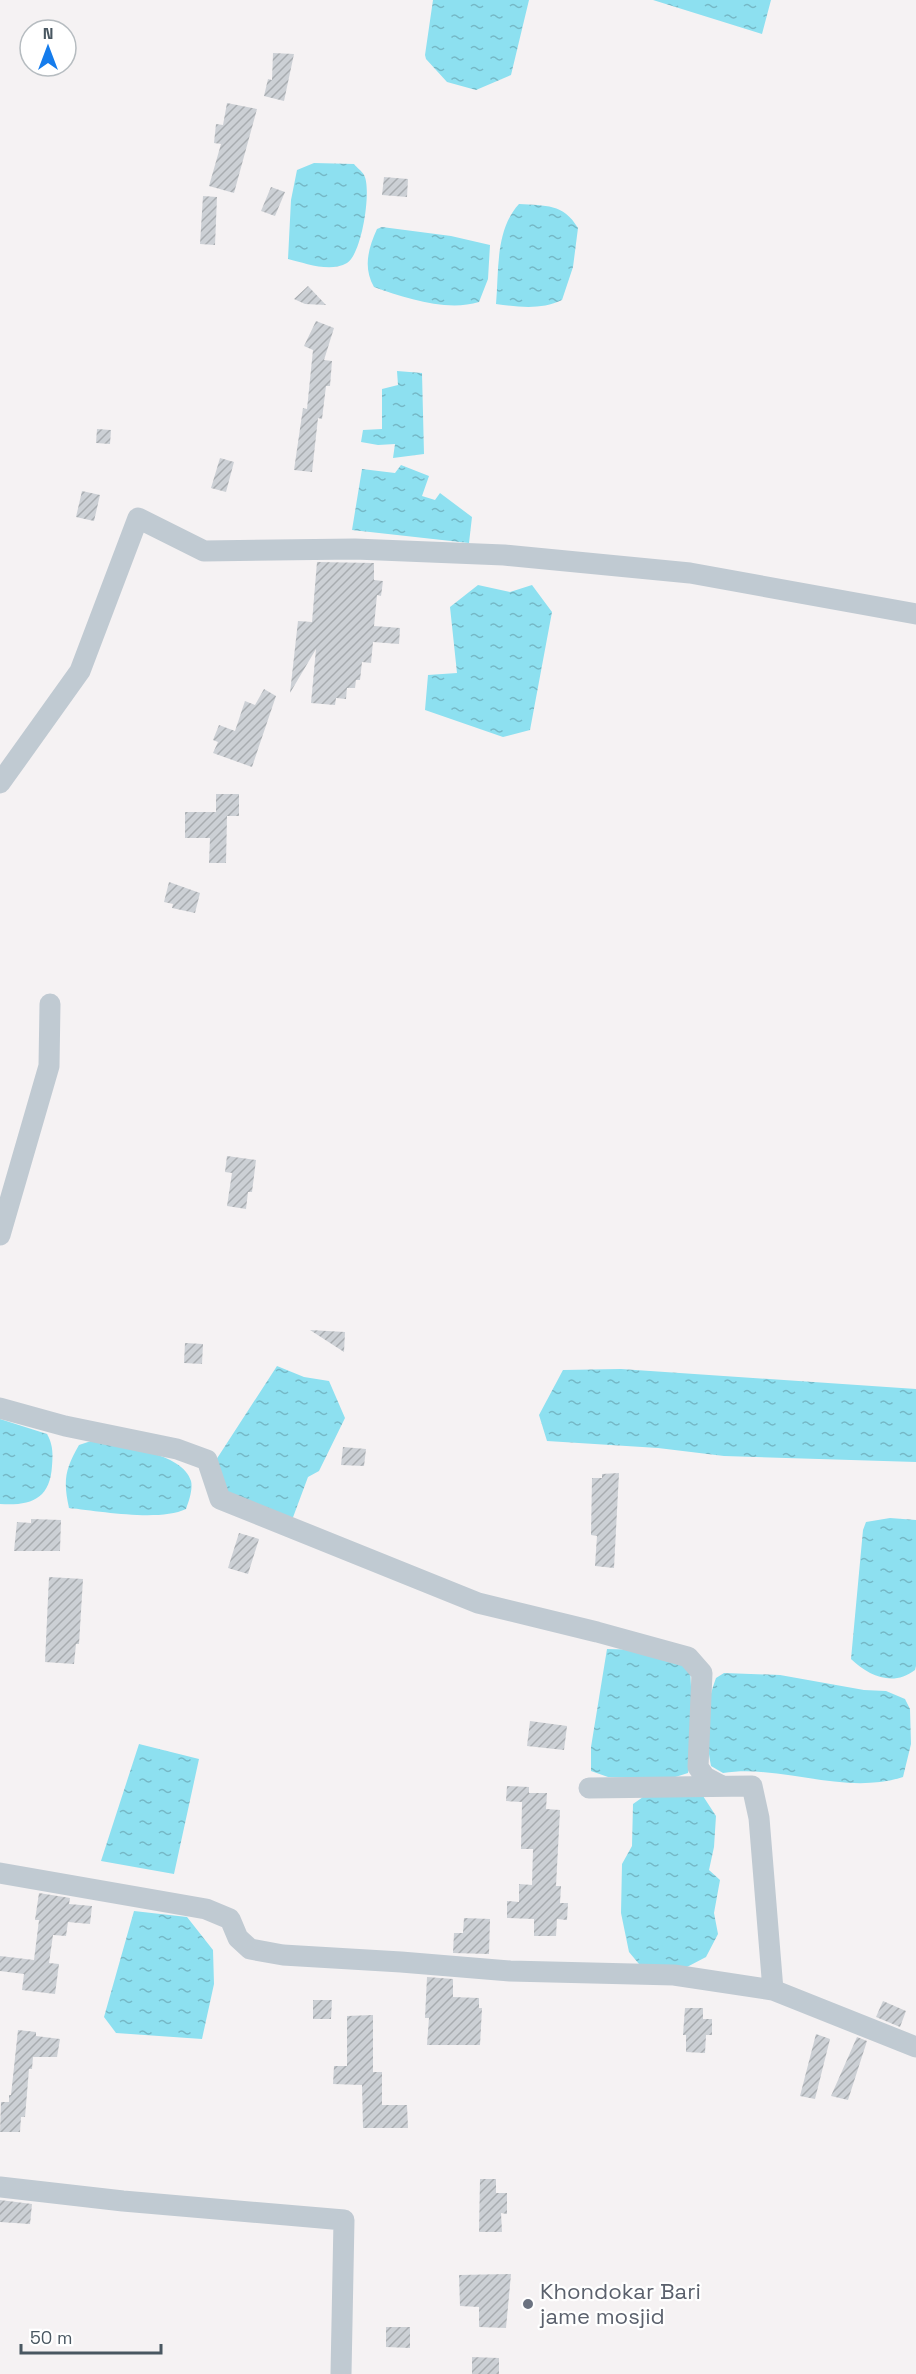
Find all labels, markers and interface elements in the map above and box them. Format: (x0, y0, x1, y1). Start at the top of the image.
north arrow (18, 18, 78, 78)
text: N (43, 23, 53, 44)
place label: Khondokar Bari jame mosjid (539, 2277, 701, 2330)
marker: Khondokar Bari jame mosjid (521, 2297, 535, 2311)
scale bar (21, 2317, 160, 2355)
text: 50 m (30, 2326, 72, 2349)

